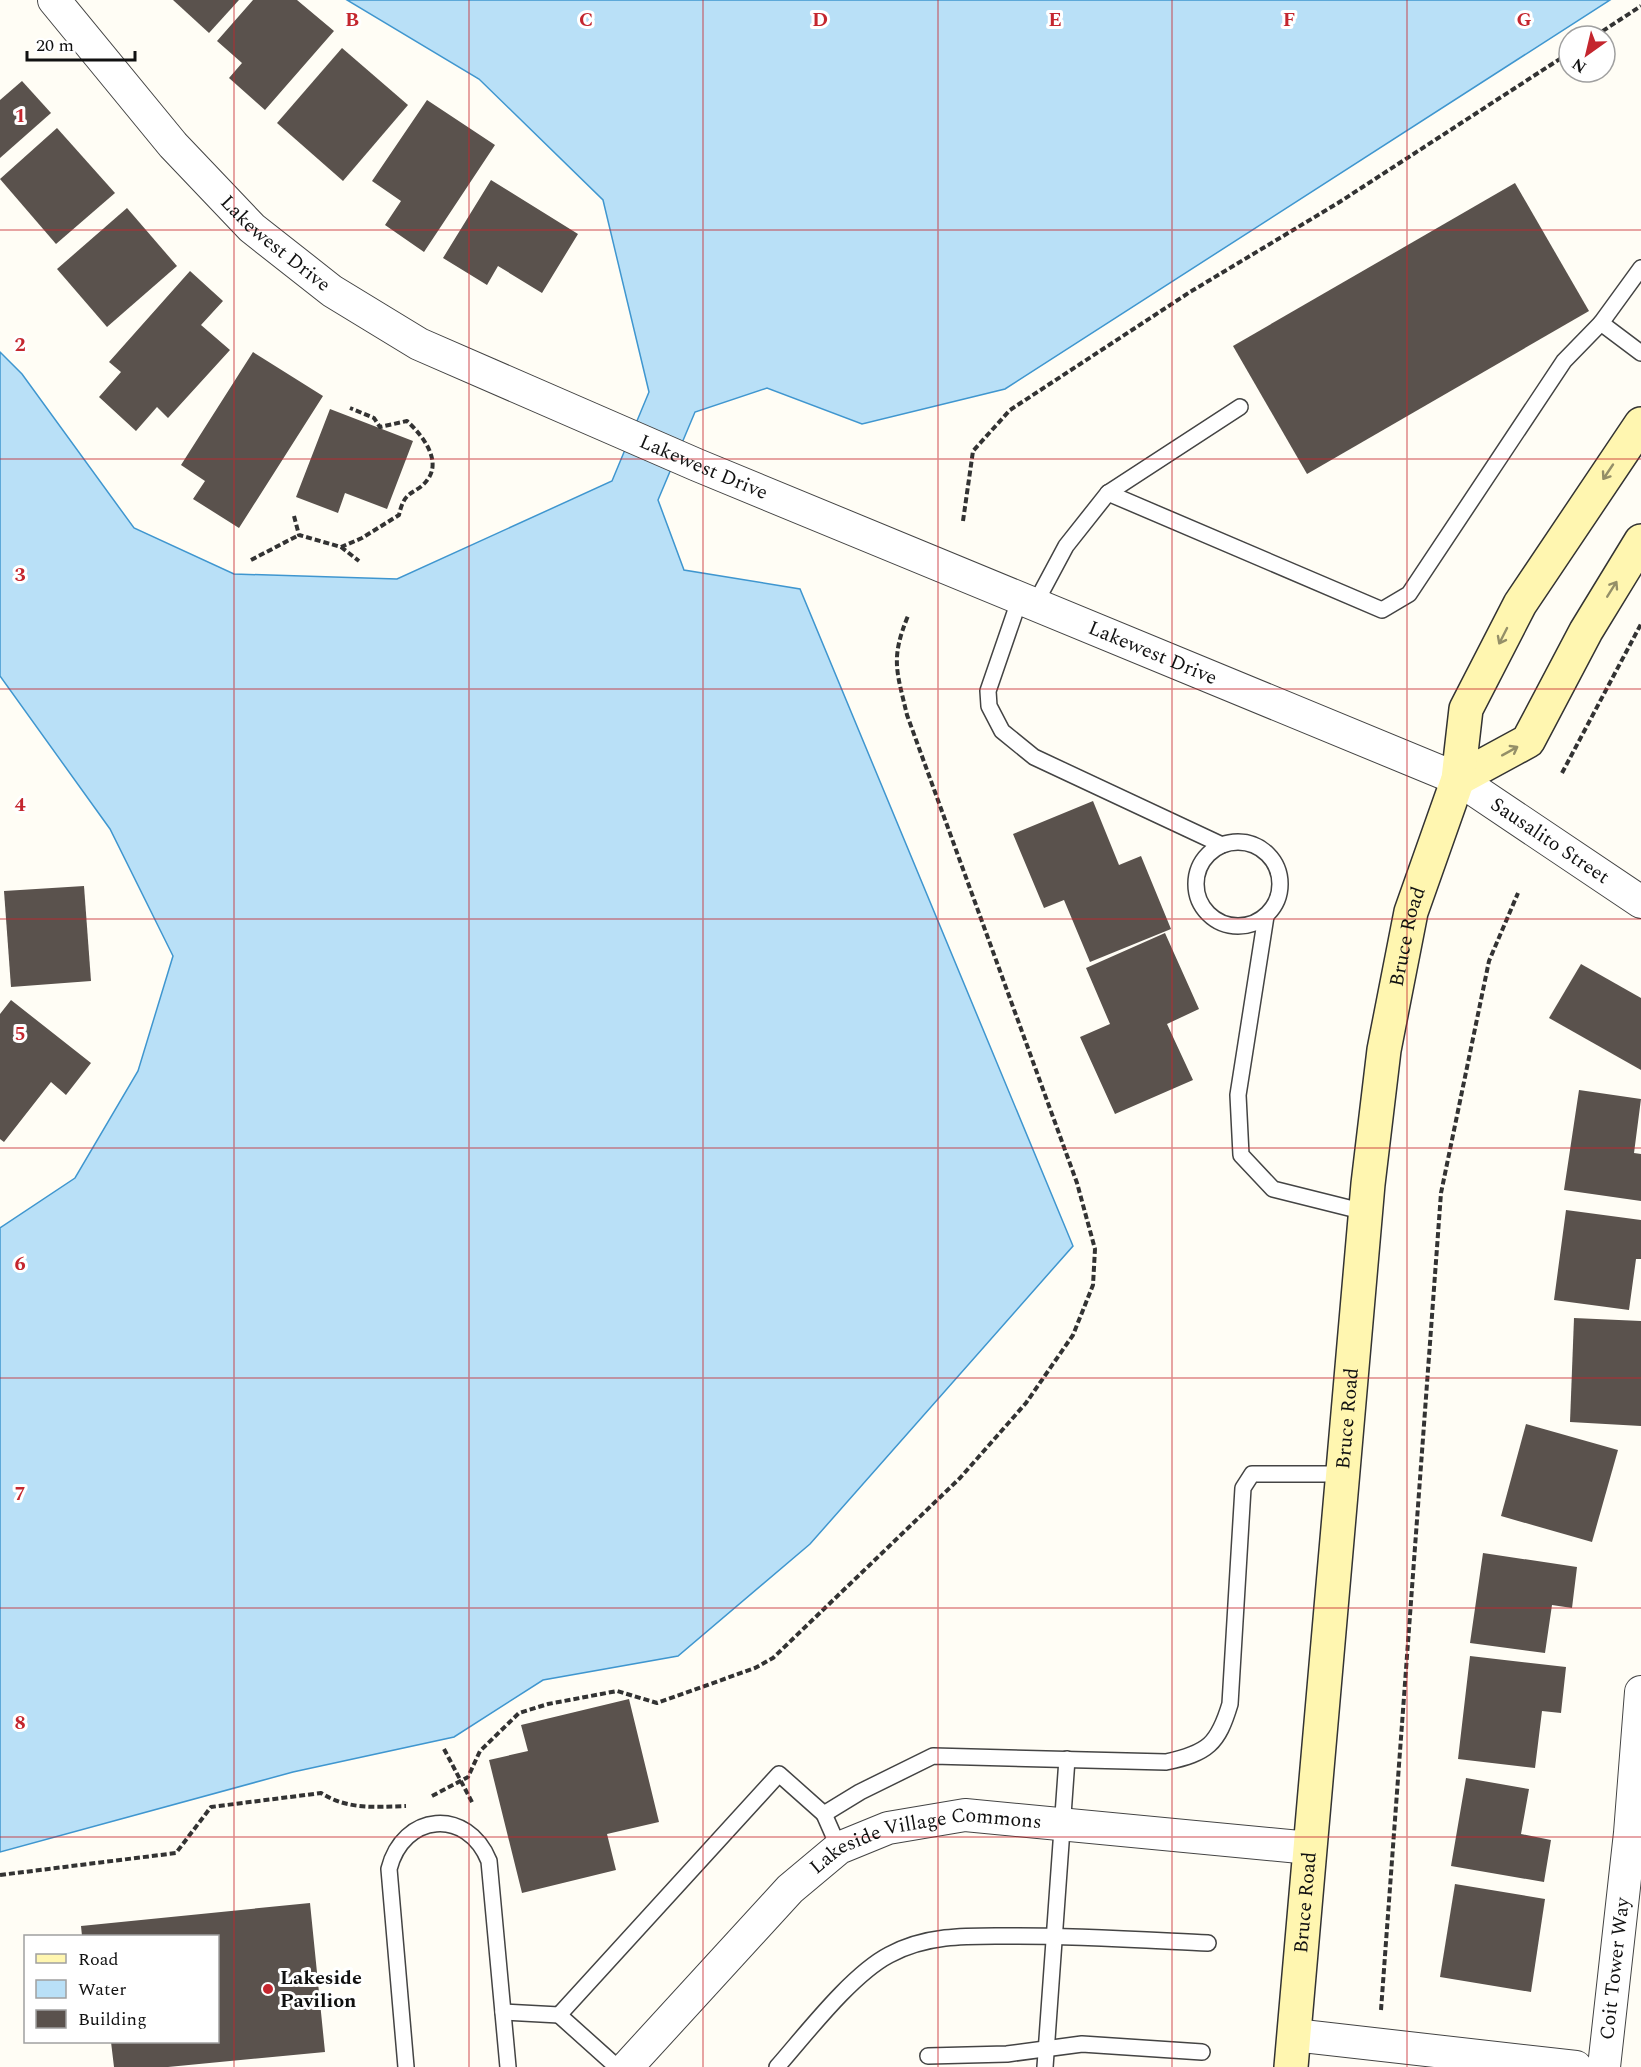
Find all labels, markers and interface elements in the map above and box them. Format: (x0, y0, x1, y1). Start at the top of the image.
text: B (345, 5, 359, 35)
text: C (579, 5, 593, 35)
text: D (812, 5, 828, 35)
text: E (1048, 5, 1062, 35)
text: F (1283, 5, 1295, 35)
text: G (1516, 5, 1532, 35)
scale bar (27, 24, 135, 62)
north arrow (1557, 24, 1617, 84)
text: 20 m (36, 32, 74, 59)
text: N (1567, 52, 1591, 79)
text: 1 (14, 101, 26, 131)
street label: Lakewest Drive (213, 188, 337, 299)
text: 2 (14, 330, 26, 360)
street label: Lakewest Drive (635, 427, 773, 508)
one-way arrow (1602, 463, 1614, 479)
text: 3 (14, 560, 26, 590)
one-way arrow (1605, 580, 1618, 597)
street label: Lakewest Drive (1084, 613, 1222, 693)
one-way arrow (1497, 627, 1509, 645)
one-way arrow (1500, 745, 1518, 756)
text: 4 (14, 790, 26, 820)
street label: Sausalito Street (1484, 790, 1616, 892)
street label: Bruce Road (1382, 883, 1434, 989)
text: 5 (14, 1019, 26, 1049)
text: 6 (14, 1249, 26, 1279)
street label: Bruce Road (1328, 1366, 1367, 1470)
text: 7 (14, 1479, 26, 1509)
text: 8 (14, 1708, 26, 1738)
street label: Lakeside Village Commons (803, 1800, 1043, 1882)
street label: Bruce Road (1286, 1851, 1325, 1955)
street label: Coit Tower Way (1592, 1894, 1638, 2041)
legend (24, 1935, 219, 2043)
text: Road (78, 1946, 119, 1973)
place label: Lakeside Pavilion (280, 1963, 362, 2016)
text: Water (78, 1976, 126, 2003)
marker: Lakeside Pavilion (261, 1982, 275, 1996)
text: Building (78, 2006, 147, 2033)

